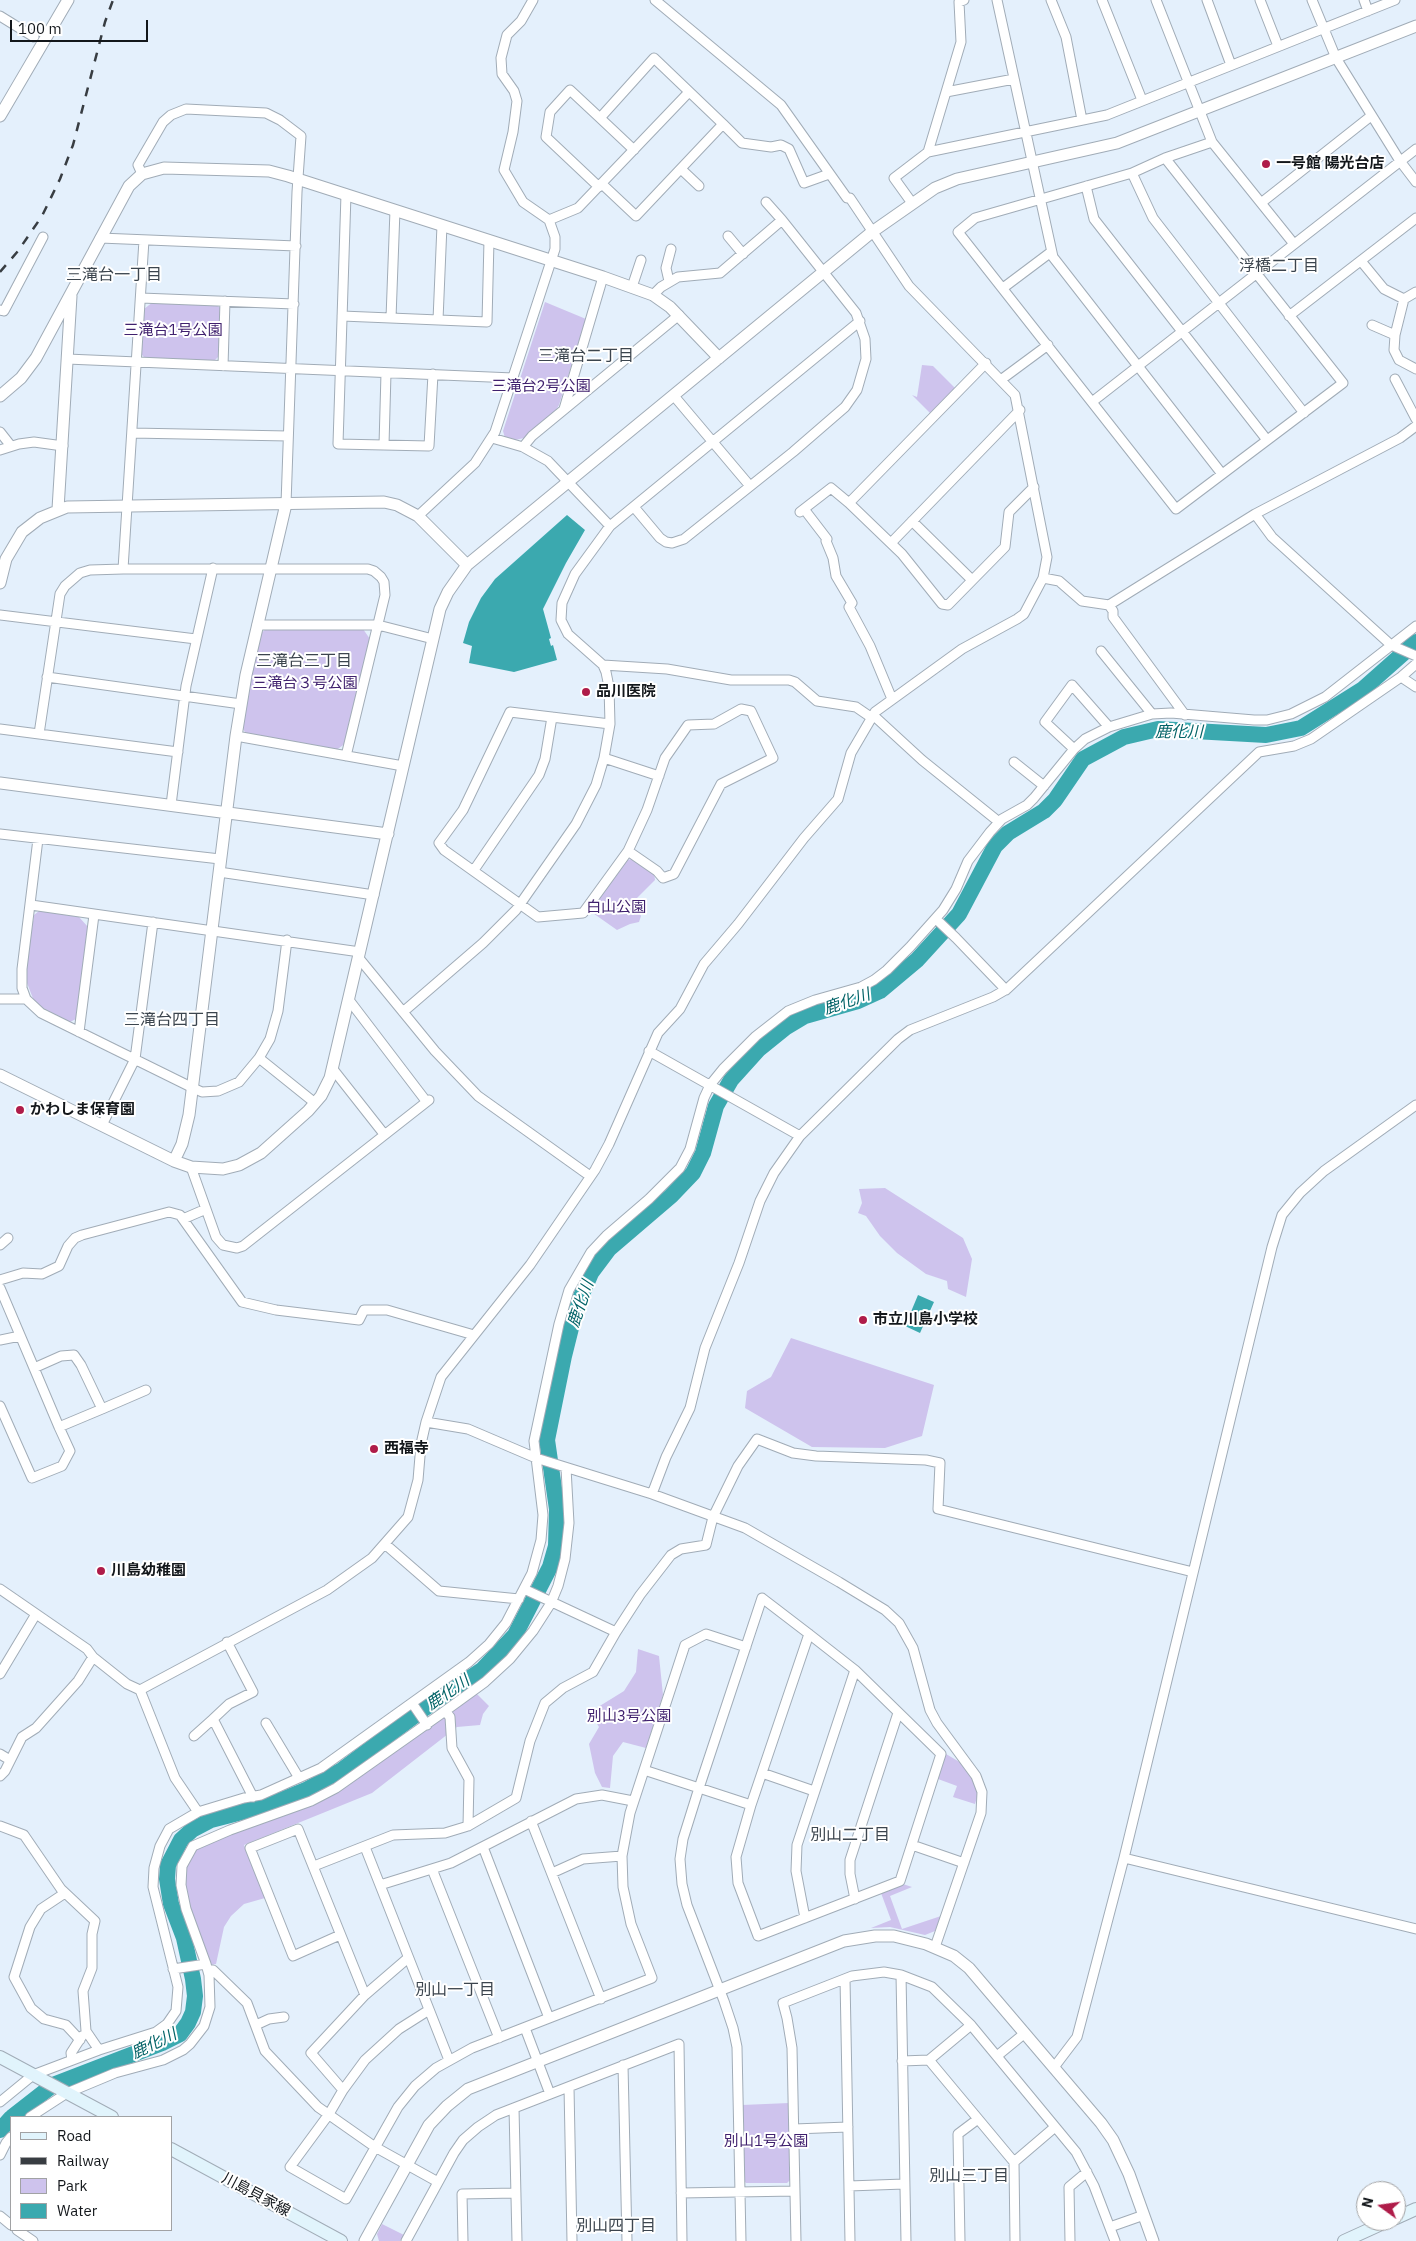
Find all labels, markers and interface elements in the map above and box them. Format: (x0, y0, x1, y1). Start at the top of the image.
scale bar (12, 10, 150, 42)
text: 100 m (18, 19, 62, 38)
place label: 一号館 陽光台店 (1276, 155, 1385, 173)
marker: 一号館 陽光台店 (1260, 158, 1272, 170)
district label: 浮橋二丁目 (1239, 256, 1319, 276)
district label: 三滝台一丁目 (66, 265, 162, 285)
park label: 三滝台1号公園 (124, 322, 222, 340)
district label: 三滝台二丁目 (538, 346, 634, 366)
park label: 三滝台2号公園 (492, 378, 590, 396)
district label: 三滝台三丁目 (256, 651, 352, 671)
park label: 三滝台３号公園 (253, 675, 357, 693)
place label: 品川医院 (596, 683, 656, 701)
marker: 品川医院 (580, 686, 592, 698)
water label: 鹿化川 (1155, 722, 1203, 742)
park label: 白山公園 (586, 899, 646, 917)
water label: 鹿化川 (821, 985, 873, 1019)
district label: 三滝台四丁目 (124, 1010, 220, 1030)
place label: かわしま保育園 (30, 1101, 135, 1119)
marker: かわしま保育園 (14, 1104, 26, 1116)
water label: 鹿化川 (564, 1278, 598, 1330)
place label: 市立川島小学校 (873, 1311, 978, 1329)
marker: 市立川島小学校 (857, 1314, 869, 1326)
place label: 西福寺 (384, 1440, 429, 1458)
marker: 西福寺 (368, 1443, 380, 1455)
place label: 川島幼稚園 (111, 1562, 186, 1580)
marker: 川島幼稚園 (95, 1565, 107, 1577)
water label: 鹿化川 (423, 1672, 473, 1714)
park label: 別山3号公園 (587, 1708, 671, 1726)
district label: 別山二丁目 (810, 1825, 890, 1845)
district label: 別山一丁目 (415, 1980, 495, 2000)
water label: 鹿化川 (128, 2025, 180, 2063)
legend (10, 2116, 172, 2231)
text: Road (57, 2126, 92, 2145)
park label: 別山1号公園 (724, 2133, 808, 2151)
text: Railway (57, 2151, 109, 2170)
district label: 別山三丁目 (929, 2166, 1009, 2186)
street label: 川島貝家線 (219, 2169, 293, 2221)
text: Park (57, 2176, 87, 2195)
north arrow (1356, 2181, 1406, 2231)
text: N (1357, 2196, 1377, 2210)
text: Water (57, 2201, 97, 2220)
district label: 別山四丁目 (576, 2216, 656, 2236)

